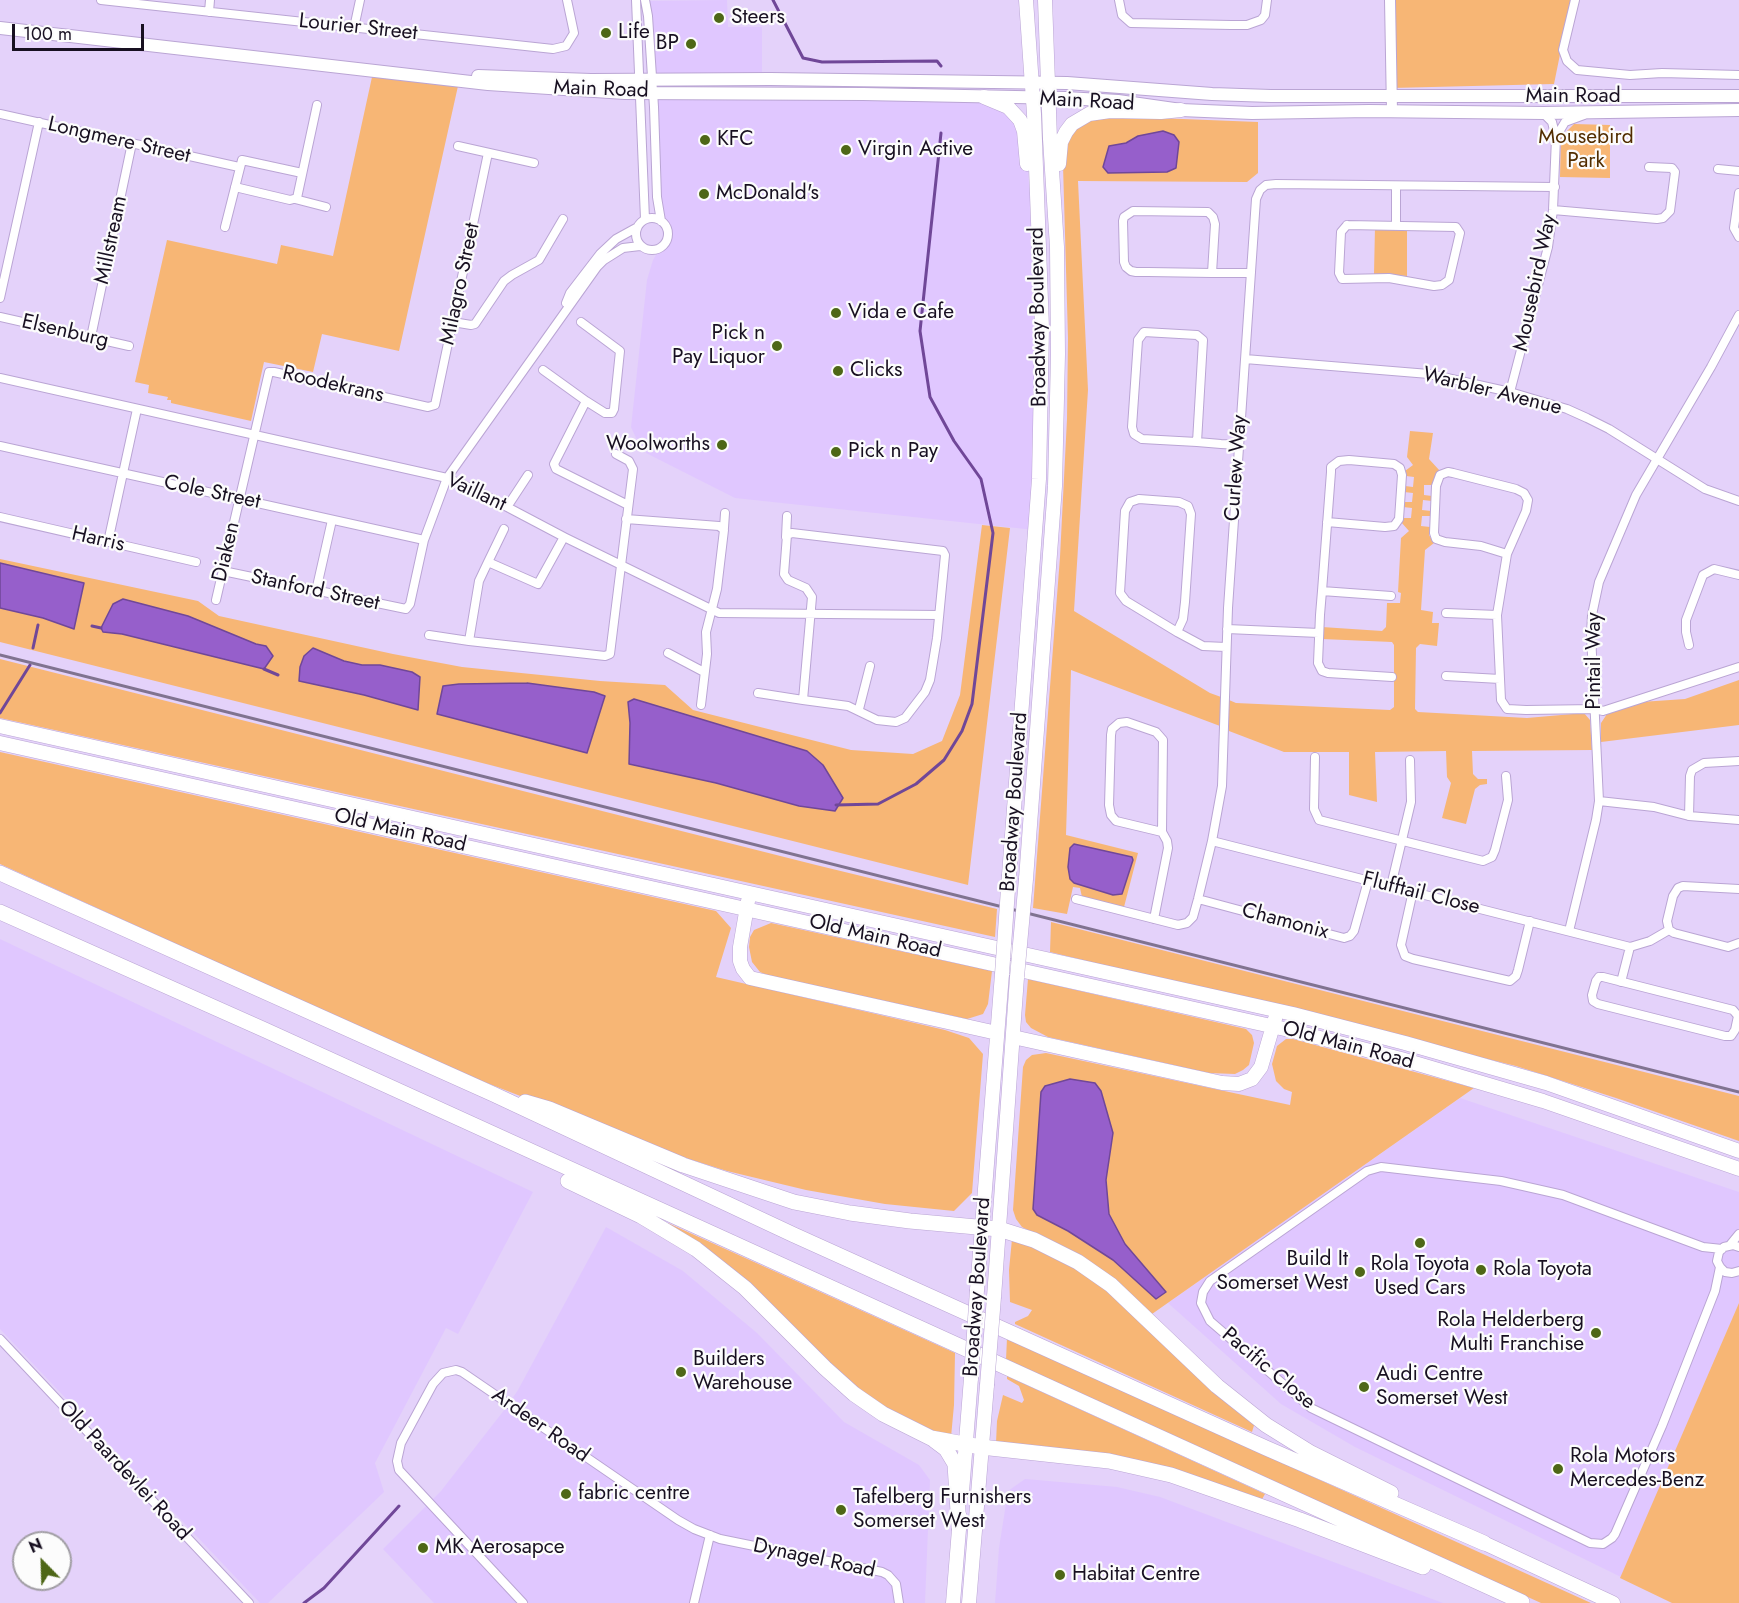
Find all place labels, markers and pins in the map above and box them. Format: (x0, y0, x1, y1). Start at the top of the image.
place label: Steers (731, 5, 785, 31)
marker: Steers (712, 11, 726, 25)
place label: Life (618, 20, 650, 46)
marker: Life (599, 26, 613, 40)
place label: BP (656, 31, 679, 57)
marker: BP (684, 37, 698, 51)
place label: KFC (717, 127, 754, 153)
marker: KFC (698, 133, 712, 147)
place label: Virgin Active (858, 137, 973, 163)
marker: Virgin Active (839, 143, 853, 157)
place label: McDonald's (716, 181, 819, 207)
marker: McDonald's (697, 187, 711, 201)
place label: Vida e Cafe (848, 300, 954, 326)
marker: Vida e Cafe (829, 306, 843, 320)
place label: Pick n Pay Liquor (672, 321, 765, 371)
marker: Pick n Pay Liquor (770, 339, 784, 353)
place label: Clicks (850, 358, 902, 384)
marker: Clicks (831, 364, 845, 378)
place label: Woolworths (606, 432, 710, 458)
marker: Woolworths (715, 438, 729, 452)
place label: Pick n Pay (848, 439, 938, 465)
marker: Pick n Pay (829, 445, 843, 459)
marker: Rola Toyota Used Cars (1413, 1236, 1427, 1250)
place label: Build It Somerset West (1217, 1247, 1348, 1297)
place label: Rola Toyota Used Cars (1371, 1252, 1469, 1302)
place label: Rola Toyota (1493, 1257, 1592, 1283)
marker: Rola Toyota (1474, 1263, 1488, 1277)
marker: Build It Somerset West (1353, 1265, 1367, 1279)
place label: Rola Helderberg Multi Franchise (1437, 1308, 1584, 1358)
marker: Rola Helderberg Multi Franchise (1589, 1326, 1603, 1340)
place label: Builders Warehouse (693, 1347, 792, 1397)
place label: Audi Centre Somerset West (1376, 1362, 1507, 1412)
marker: Builders Warehouse (674, 1365, 688, 1379)
marker: Audi Centre Somerset West (1357, 1380, 1371, 1394)
place label: Rola Motors Mercedes-Benz (1570, 1444, 1704, 1494)
marker: Rola Motors Mercedes-Benz (1551, 1462, 1565, 1476)
place label: fabric centre (578, 1481, 690, 1507)
place label: Tafelberg Furnishers Somerset West (853, 1485, 1031, 1535)
marker: fabric centre (559, 1487, 573, 1501)
marker: Tafelberg Furnishers Somerset West (834, 1503, 848, 1517)
place label: MK Aerosapce (435, 1535, 565, 1561)
marker: MK Aerosapce (416, 1541, 430, 1555)
place label: Habitat Centre (1072, 1562, 1200, 1588)
marker: Habitat Centre (1053, 1568, 1067, 1582)

